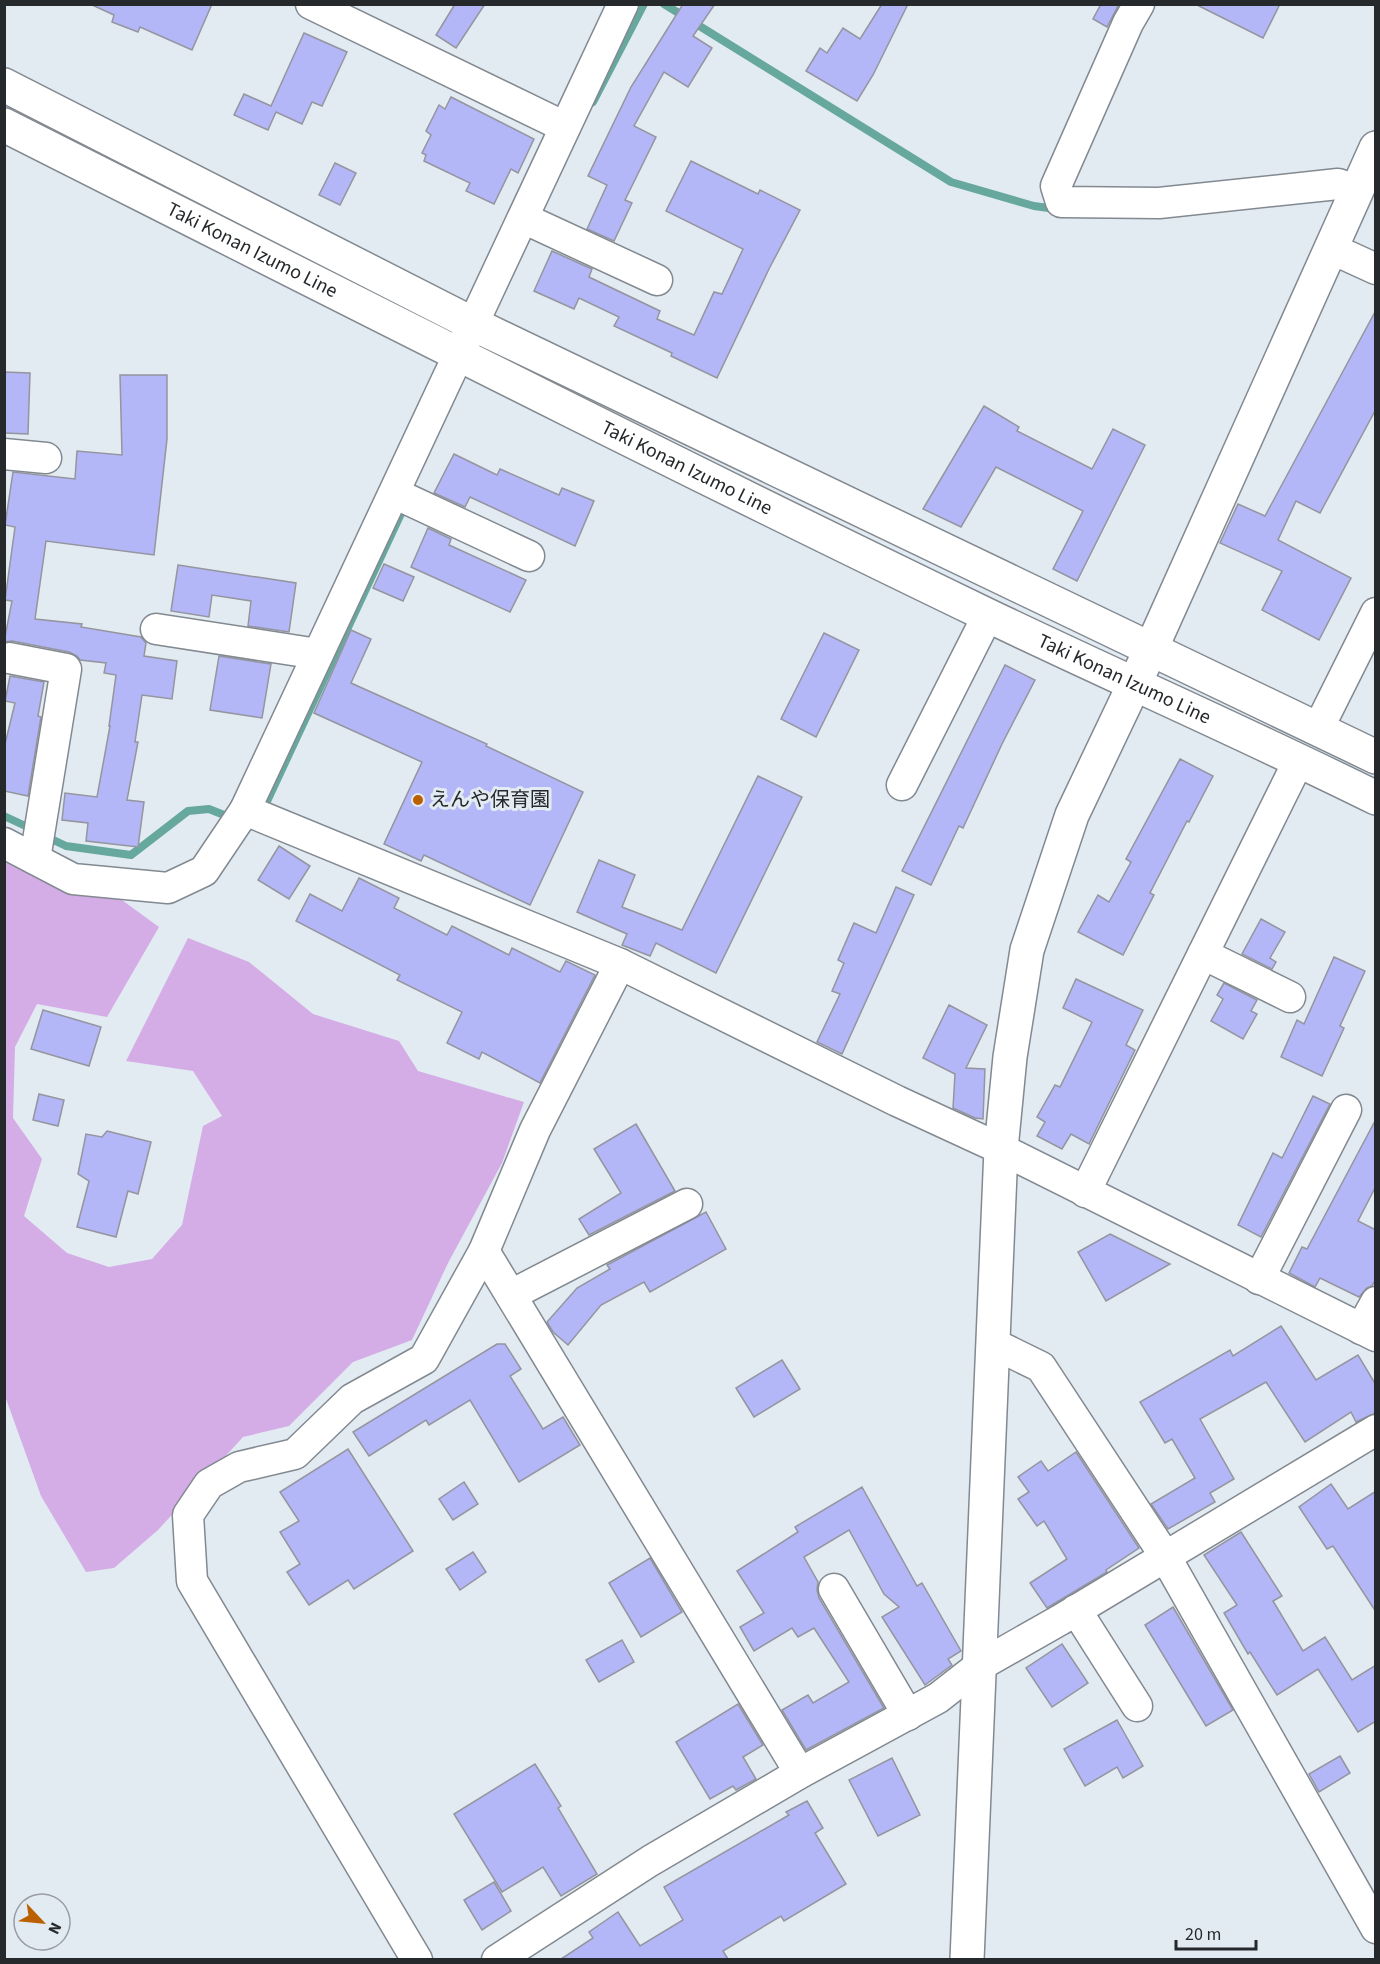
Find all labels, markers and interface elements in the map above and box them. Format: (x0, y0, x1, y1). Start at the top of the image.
street label: Taki Konan Izumo Line (162, 195, 342, 305)
street label: Taki Konan Izumo Line (596, 414, 777, 522)
street label: Taki Konan Izumo Line (1033, 627, 1216, 731)
place label: えんや保育園 (430, 786, 550, 814)
marker: えんや保育園 (411, 793, 425, 807)
north arrow (12, 1892, 72, 1952)
scale bar (1176, 1913, 1256, 1951)
text: N (42, 1919, 67, 1938)
text: 20 m (1185, 1922, 1221, 1947)

